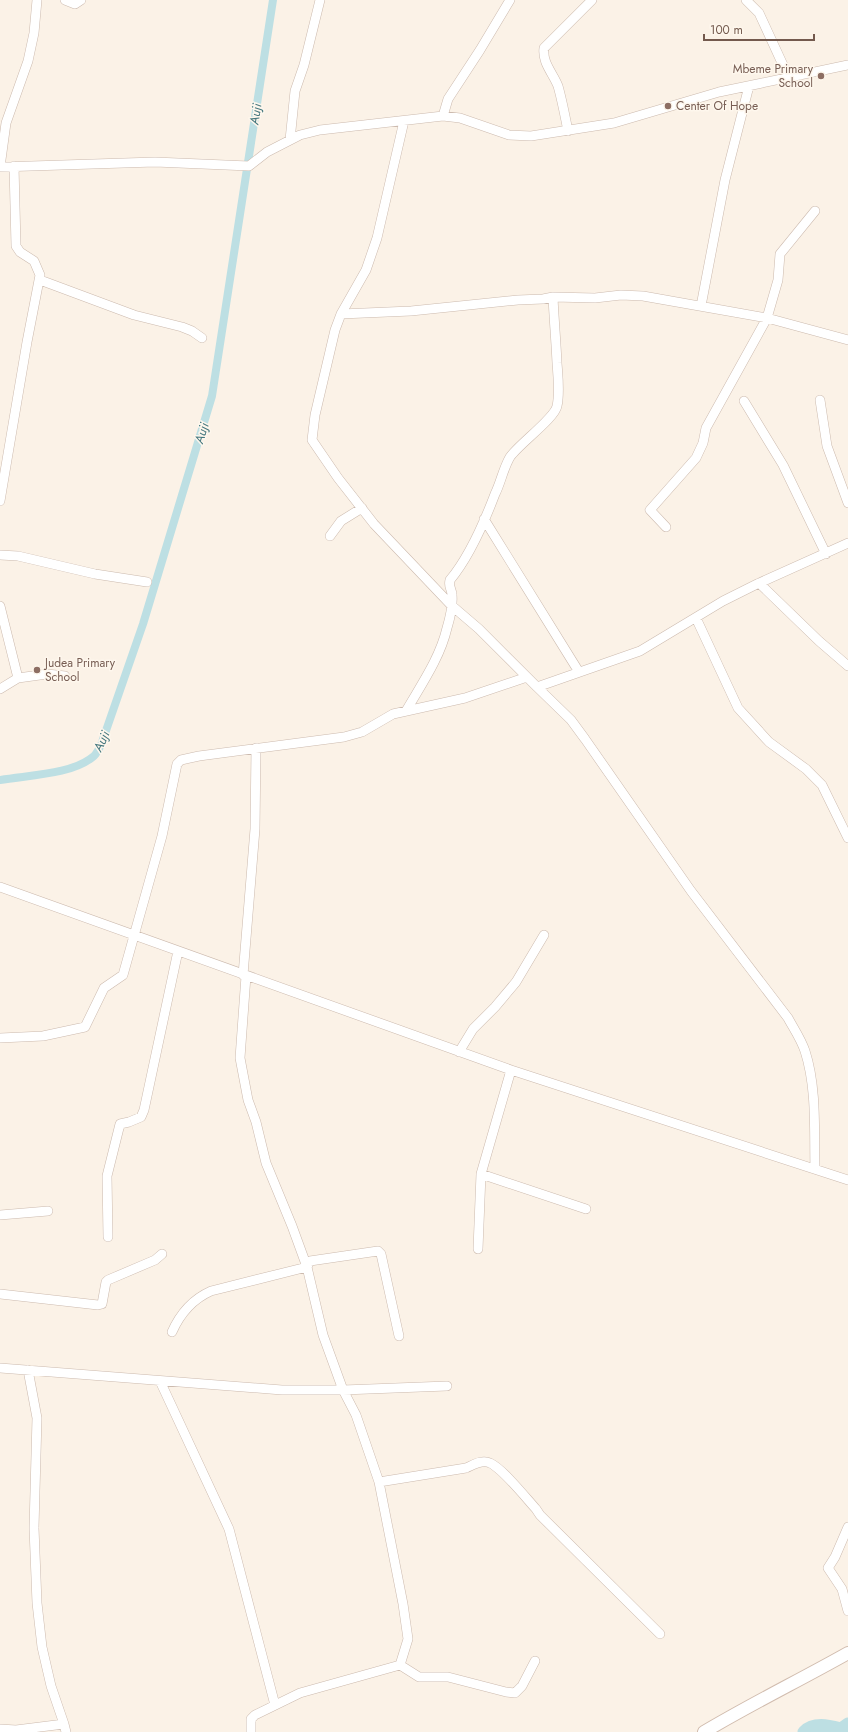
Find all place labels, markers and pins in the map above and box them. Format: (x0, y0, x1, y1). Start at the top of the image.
place label: Mbeme Primary School (733, 60, 814, 92)
marker: Mbeme Primary School (816, 71, 826, 81)
place label: Center Of Hope (676, 97, 758, 115)
marker: Center Of Hope (663, 101, 673, 111)
place label: Judea Primary School (43, 654, 116, 686)
marker: Judea Primary School (32, 665, 42, 675)

